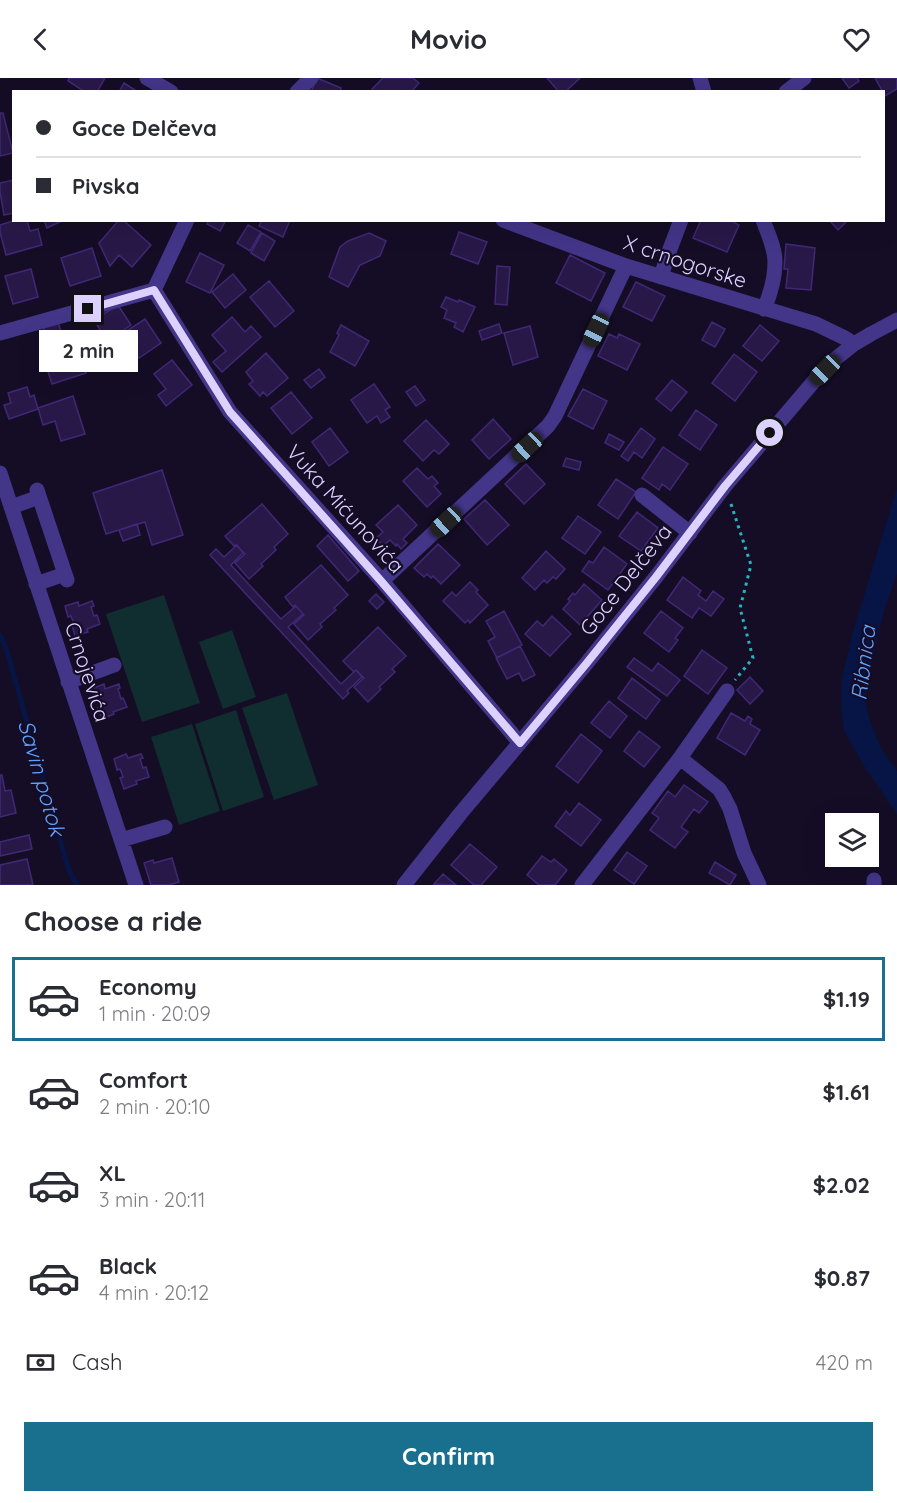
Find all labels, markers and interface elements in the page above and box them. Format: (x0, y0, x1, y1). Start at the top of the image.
text: Movio (410, 22, 487, 56)
icon: back (24, 23, 57, 56)
icon: heart (840, 23, 873, 56)
text: Goce Delčeva (72, 114, 217, 142)
text: Pivska (72, 172, 140, 200)
street label: X crnogorske (620, 229, 750, 293)
route end (74, 295, 101, 322)
car (580, 310, 612, 350)
callout: 2 min (38, 330, 138, 372)
text: 2 min (62, 338, 115, 363)
car (806, 351, 844, 389)
route start (756, 419, 783, 446)
car (508, 428, 546, 466)
street label: Vuka Mićunovića (281, 439, 410, 578)
car (427, 503, 465, 541)
street label: Goce Delčeva (574, 519, 677, 640)
street label: Crnojevića (60, 619, 116, 725)
water label: Ribnica (845, 622, 882, 702)
water label: Savin potok (12, 717, 73, 841)
map controls (825, 813, 879, 867)
button: layers (825, 813, 879, 867)
text: Choose a ride (24, 904, 202, 938)
icon: car (27, 972, 81, 1026)
text: Economy (99, 973, 197, 1001)
text: $1.19 (823, 985, 870, 1013)
text: 1 min · 20:09 (99, 1001, 211, 1026)
icon: car (27, 1065, 81, 1119)
text: Comfort (99, 1066, 188, 1094)
text: $1.61 (823, 1078, 870, 1106)
text: 2 min · 20:10 (99, 1094, 210, 1119)
icon: car (27, 1158, 81, 1212)
text: XL (99, 1159, 126, 1187)
text: $2.02 (813, 1171, 870, 1199)
text: 3 min · 20:11 (99, 1187, 205, 1212)
icon: car (27, 1251, 81, 1305)
text: Black (99, 1252, 157, 1280)
text: $0.87 (814, 1264, 870, 1292)
text: 4 min · 20:12 (99, 1280, 209, 1305)
icon: cash (24, 1346, 57, 1379)
text: Cash (72, 1348, 123, 1376)
text: 420 m (816, 1350, 873, 1375)
button: Confirm (24, 1422, 873, 1491)

